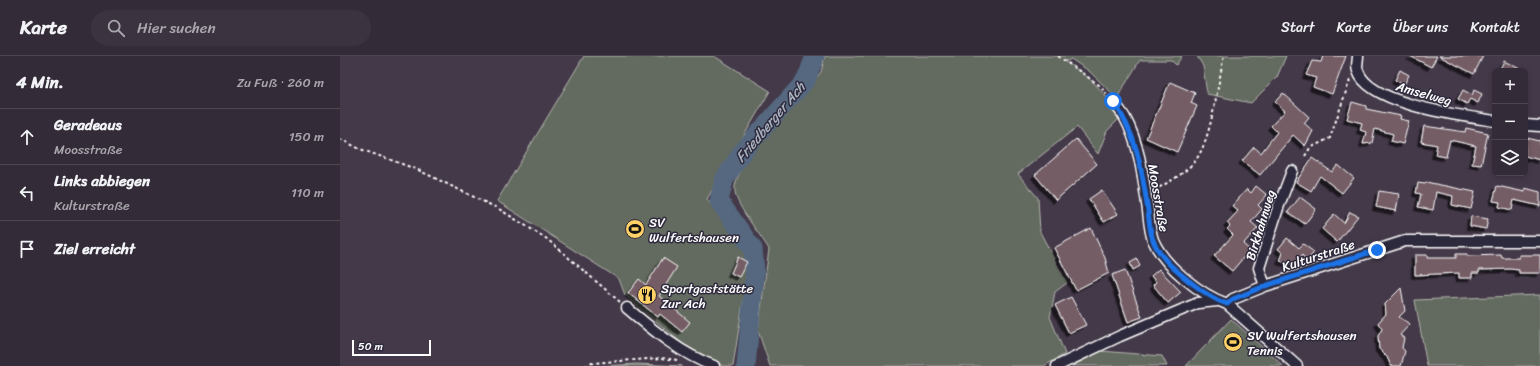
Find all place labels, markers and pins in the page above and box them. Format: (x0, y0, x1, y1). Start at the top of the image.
place label: SV Wulfertshausen (649, 211, 739, 249)
sports icon: SV Wulfertshausen (624, 218, 646, 240)
place label: Sportgaststätte Zur Ach (661, 277, 753, 315)
restaurant icon: Sportgaststätte Zur Ach (636, 284, 658, 306)
place label: SV Wulfertshausen Tennis (1247, 324, 1357, 362)
sports icon: SV Wulfertshausen Tennis (1222, 331, 1244, 353)

